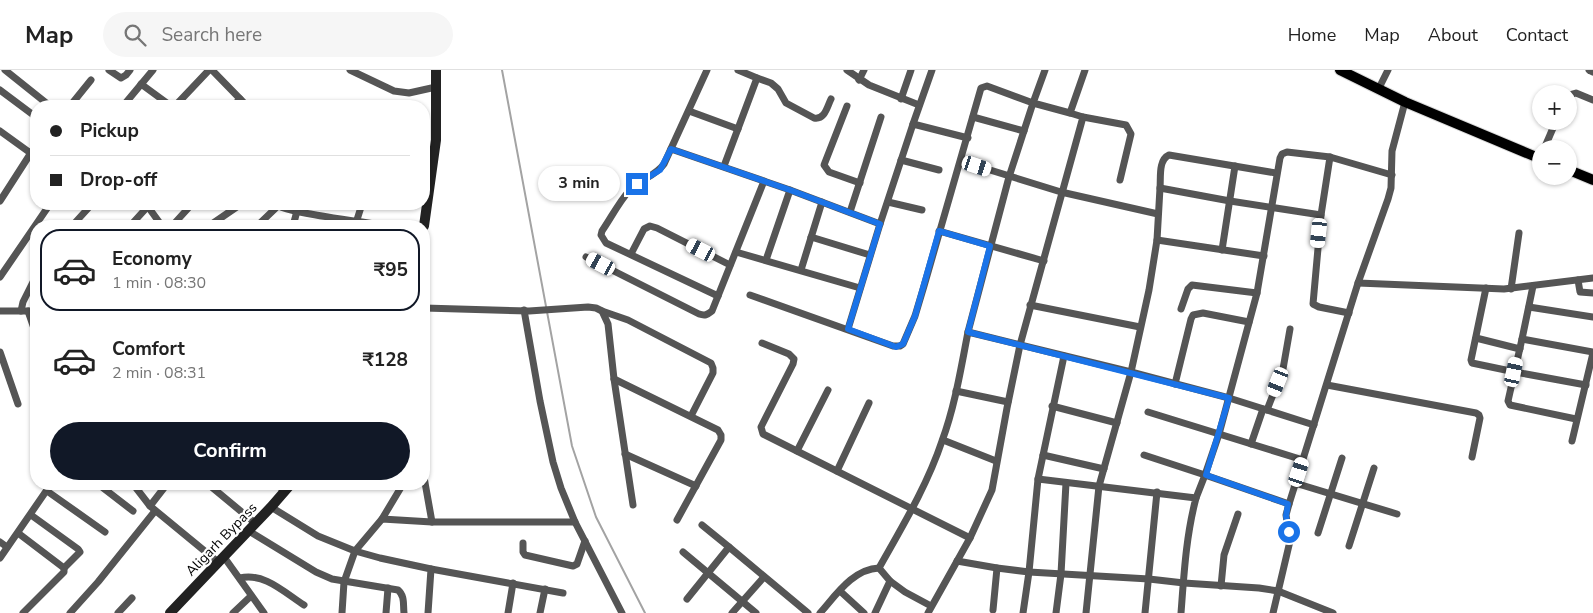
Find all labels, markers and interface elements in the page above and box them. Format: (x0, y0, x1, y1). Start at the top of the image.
search box (103, 12, 453, 57)
text: Map (25, 19, 73, 51)
icon: search (121, 21, 149, 49)
text: Search here (161, 22, 262, 48)
text: Home (1288, 23, 1336, 47)
text: Map (1364, 23, 1400, 47)
text: About (1428, 23, 1478, 47)
text: Contact (1506, 23, 1568, 47)
map controls (1532, 85, 1577, 185)
button: + (1532, 85, 1577, 130)
text: Pickup (80, 118, 139, 144)
button: − (1532, 140, 1577, 185)
car (960, 154, 993, 178)
callout: 3 min (537, 166, 620, 202)
text: Drop-off (80, 167, 157, 193)
text: 3 min (558, 172, 600, 194)
route end (626, 173, 648, 195)
car (1309, 217, 1328, 249)
car (684, 237, 717, 263)
text: Economy (112, 246, 192, 272)
icon: car (52, 248, 97, 293)
car (584, 250, 617, 278)
text: ₹95 (374, 257, 408, 283)
text: 1 min · 08:30 (112, 272, 206, 294)
text: Comfort (112, 336, 185, 362)
icon: car (52, 338, 97, 383)
text: ₹128 (362, 347, 408, 373)
car (1503, 356, 1524, 388)
text: 2 min · 08:31 (112, 362, 206, 384)
car (1265, 365, 1290, 399)
button: Confirm (50, 422, 410, 480)
car (1287, 455, 1310, 489)
street label: Aligarh Bypass (181, 498, 262, 580)
route start (1278, 521, 1300, 543)

